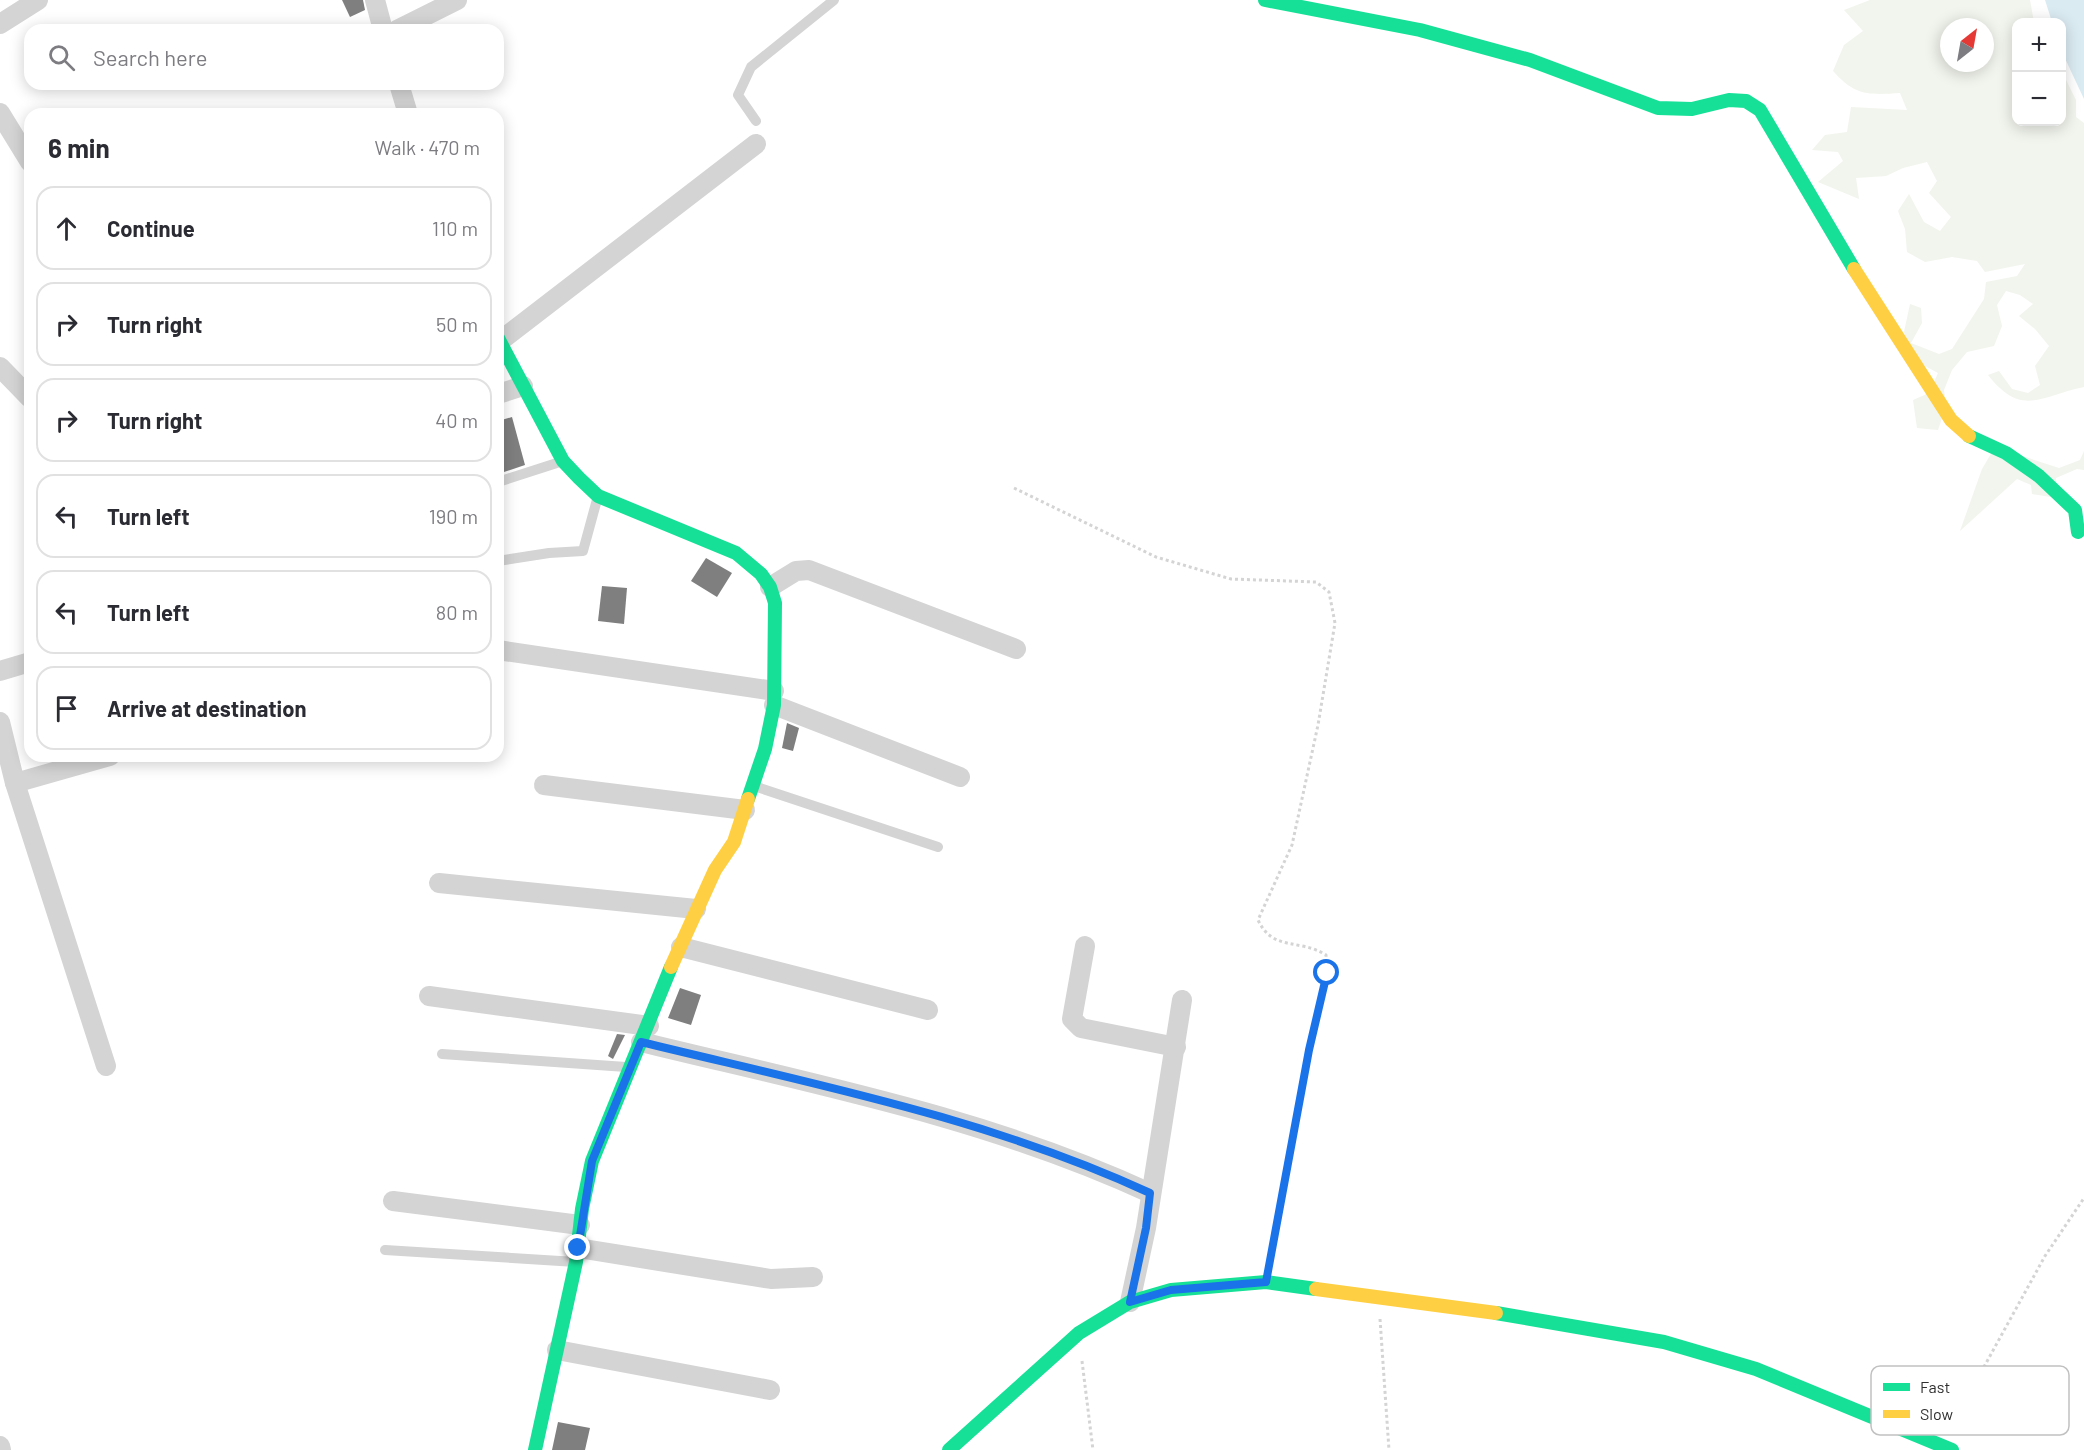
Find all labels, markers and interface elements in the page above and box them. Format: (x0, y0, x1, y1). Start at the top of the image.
north arrow (1940, 18, 1994, 72)
map controls (2012, 18, 2066, 126)
button: + (2012, 18, 2066, 72)
search box (24, 24, 504, 90)
icon: search (45, 41, 78, 74)
text: Search here (93, 44, 207, 70)
button: − (2012, 72, 2066, 126)
text: 6 min (48, 132, 110, 163)
text: Walk · 470 m (375, 135, 480, 159)
icon: ahead (50, 212, 83, 245)
text: Continue (107, 215, 195, 241)
text: 110 m (432, 216, 478, 240)
icon: right (50, 308, 83, 341)
text: Turn right (107, 311, 202, 337)
text: 50 m (436, 312, 478, 336)
icon: right (50, 404, 83, 437)
text: Turn right (107, 407, 202, 433)
text: 40 m (435, 408, 478, 432)
icon: left (50, 500, 83, 533)
text: Turn left (107, 503, 190, 529)
text: 190 m (429, 504, 478, 528)
icon: left (50, 596, 83, 629)
text: Turn left (107, 599, 190, 625)
text: 80 m (436, 600, 478, 624)
icon: arrive (50, 692, 83, 725)
text: Arrive at destination (107, 695, 306, 721)
route start (1313, 959, 1339, 985)
route end (564, 1234, 590, 1260)
legend (1871, 1366, 2069, 1435)
text: Fast (1920, 1377, 1950, 1396)
text: Slow (1920, 1404, 1953, 1423)

